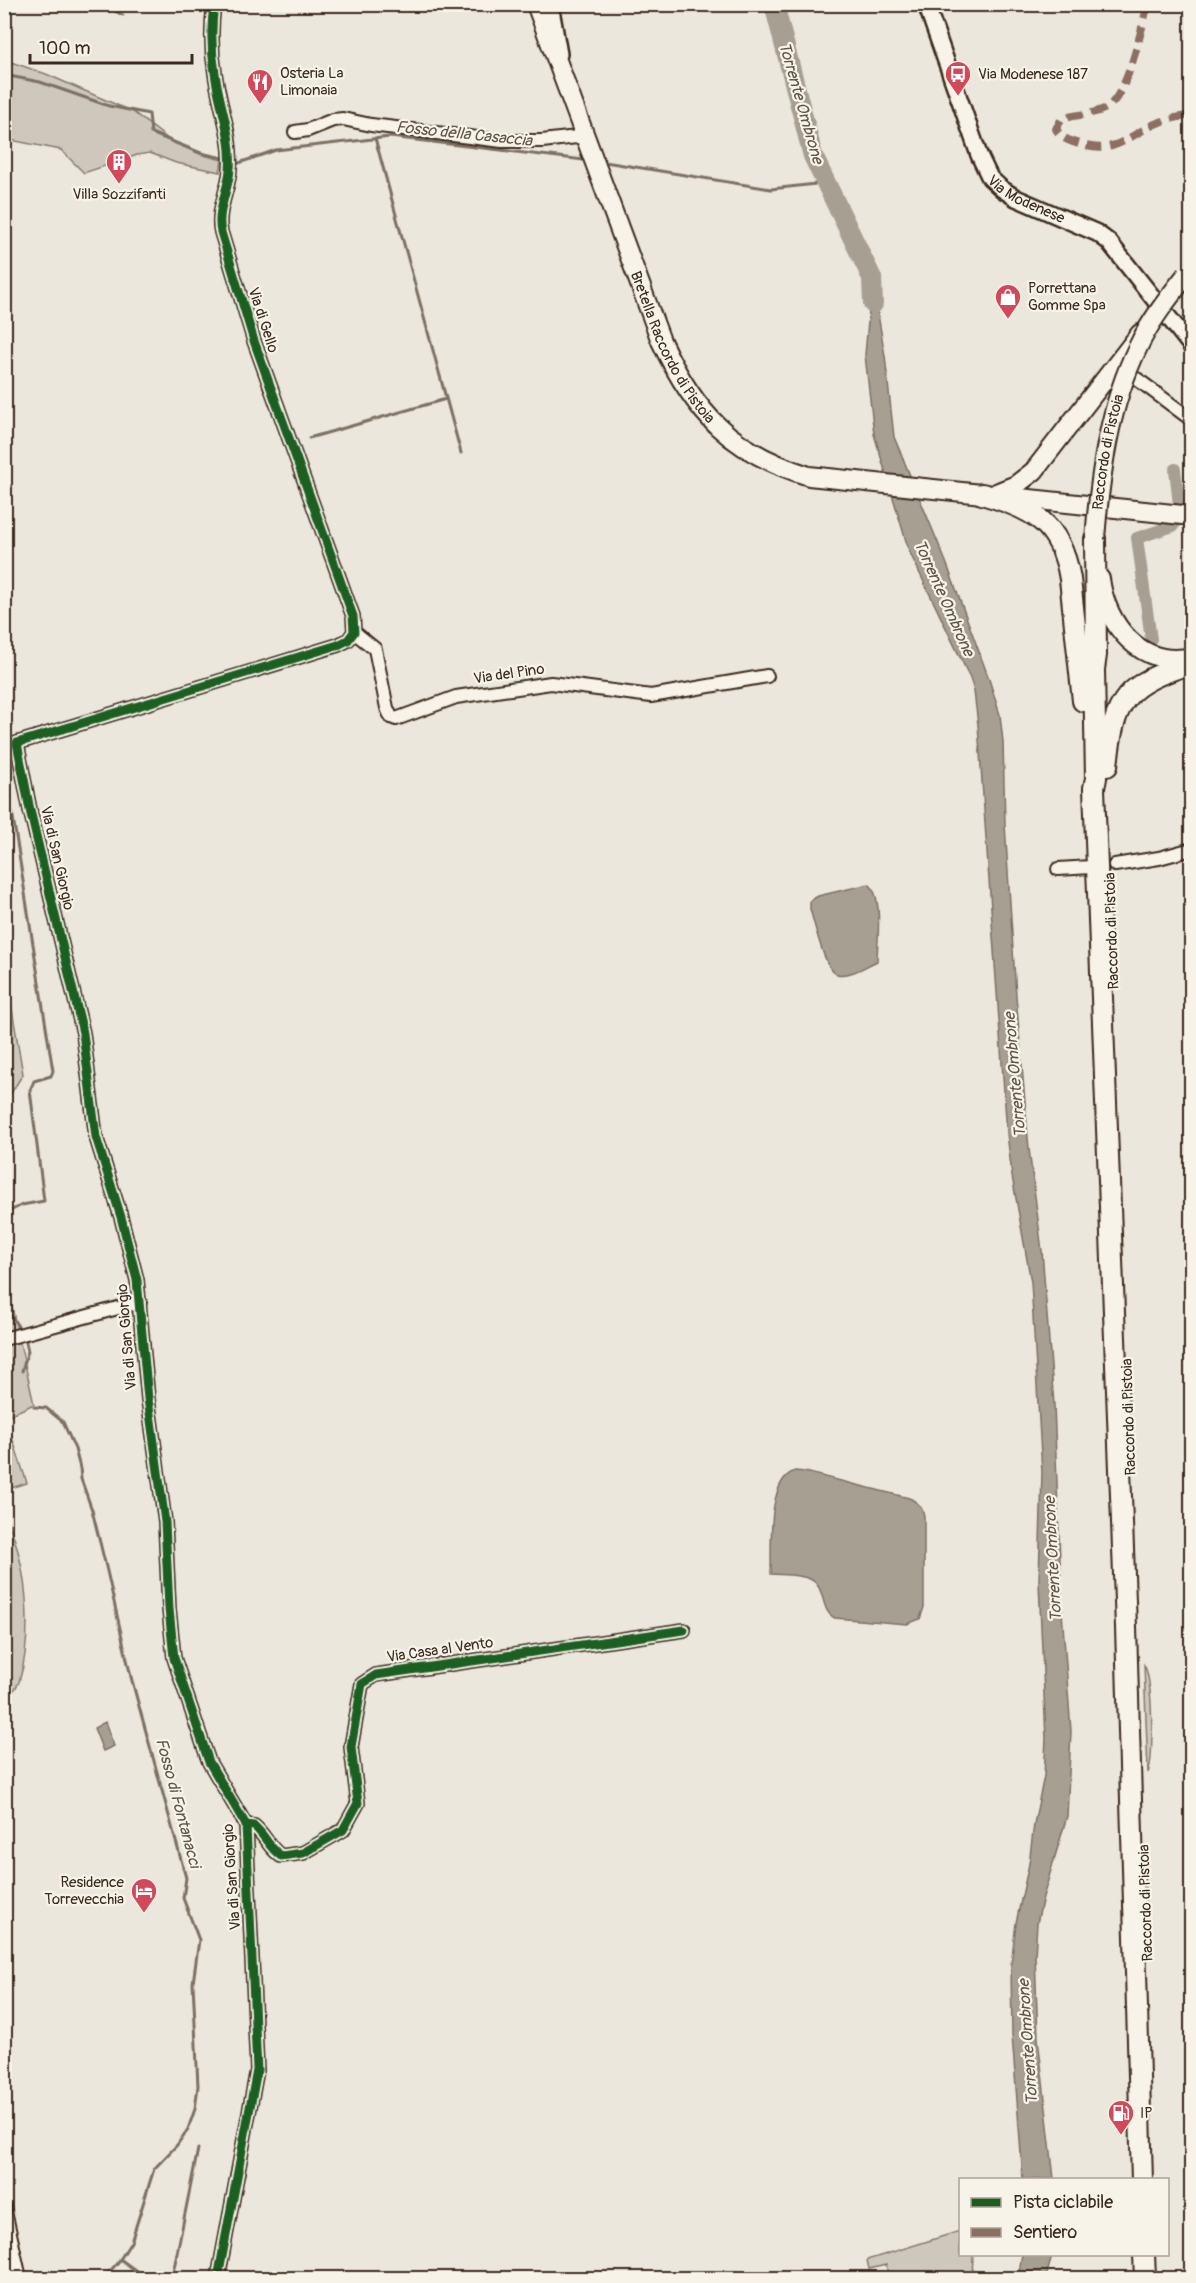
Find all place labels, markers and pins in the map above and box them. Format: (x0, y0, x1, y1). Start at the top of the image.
bus stop icon: Via Modenese 187 (943, 59, 973, 97)
place label: Osteria La Limonaia (280, 64, 343, 100)
place label: Via Modenese 187 (978, 65, 1088, 84)
restaurant icon: Osteria La Limonaia (245, 67, 275, 105)
building icon: Villa Sozzifanti (104, 147, 134, 185)
place label: Villa Sozzifanti (72, 185, 166, 204)
place label: Porrettana Gomme Spa (1028, 279, 1106, 315)
shop icon: Porrettana Gomme Spa (993, 282, 1023, 320)
place label: Residence Torrevecchia (44, 1873, 125, 1909)
hotel icon: Residence Torrevecchia (129, 1876, 159, 1914)
fuel station icon: IP (1106, 2098, 1136, 2136)
place label: IP (1140, 2104, 1153, 2123)

